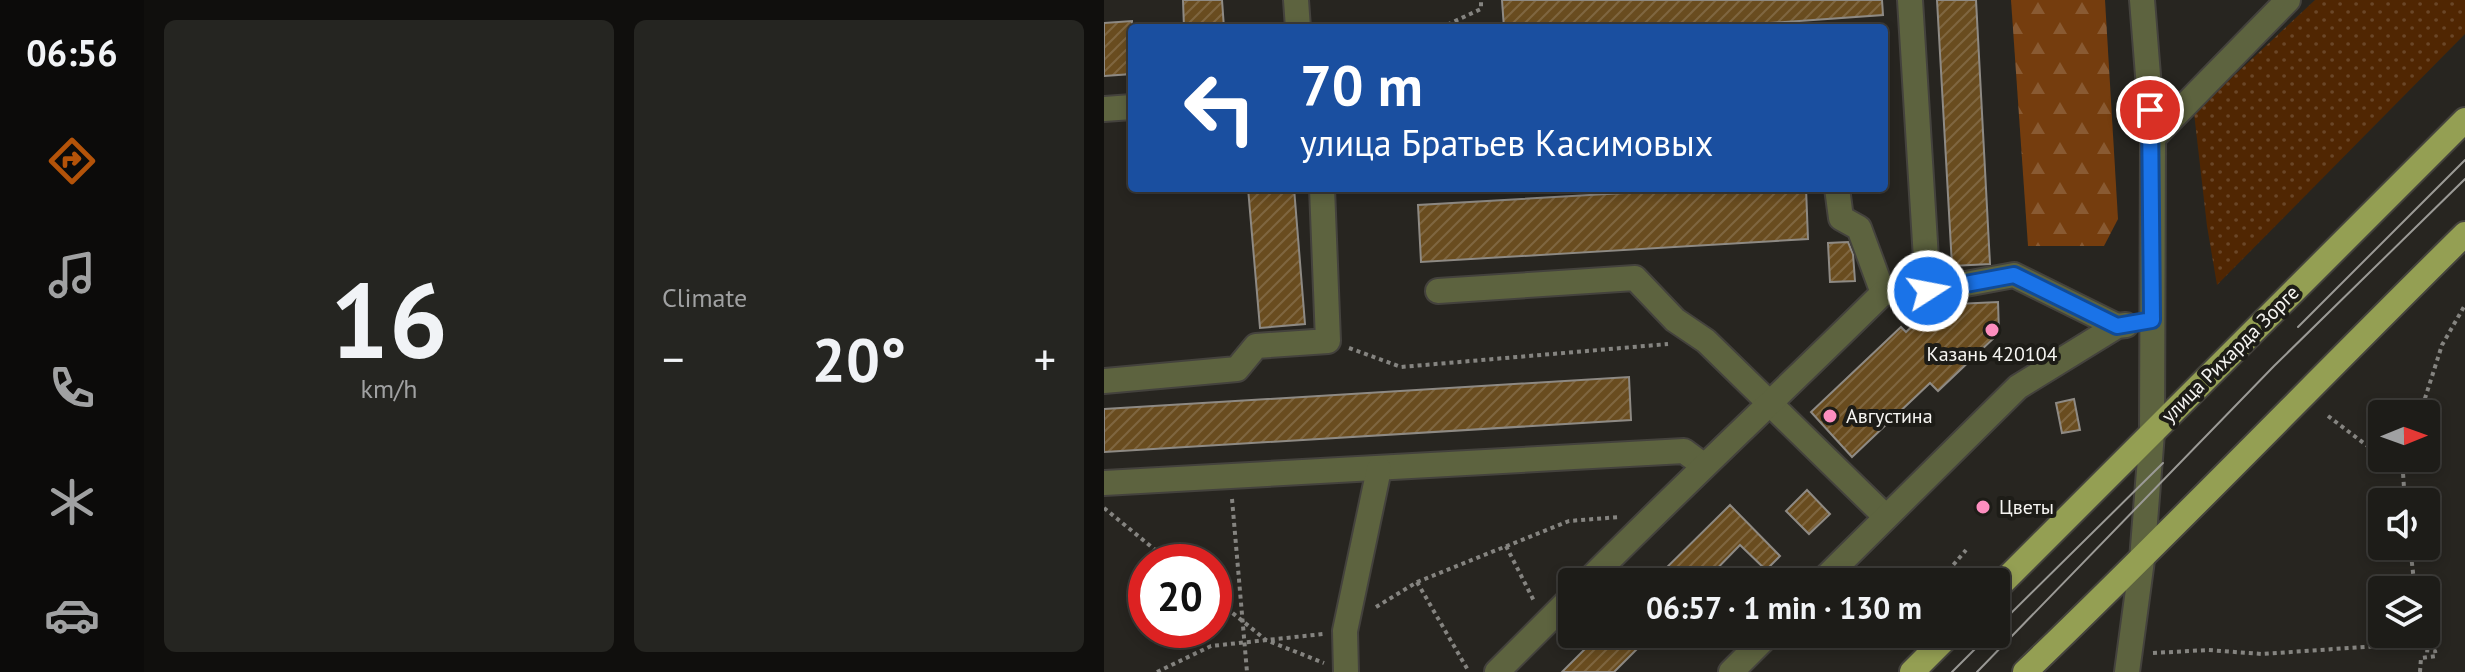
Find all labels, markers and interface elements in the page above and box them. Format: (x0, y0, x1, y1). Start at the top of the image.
text: 06:56 (26, 29, 118, 76)
text: 70 m (1300, 49, 1423, 121)
icon: left (1168, 56, 1272, 160)
pin (2116, 76, 2184, 144)
icon: arrive (2128, 88, 2172, 132)
text: улица Братьев Касимовых (1300, 119, 1713, 166)
icon: directions (44, 133, 100, 189)
icon: music (44, 247, 100, 303)
position arrow (1886, 249, 1970, 333)
text: 16 (330, 252, 448, 387)
street label: улица Рихарда Зорге (2156, 280, 2304, 428)
text: Climate (662, 281, 747, 314)
text: 20° (812, 320, 906, 398)
marker: Казань 420104 (1983, 321, 2001, 339)
text: − (662, 330, 684, 387)
text: + (1034, 330, 1056, 387)
place label: Казань 420104 (1927, 341, 2058, 367)
icon: phone (44, 360, 100, 416)
text: km/h (361, 372, 418, 405)
north arrow (2368, 400, 2440, 472)
map controls (2368, 400, 2440, 648)
place label: Августина (1846, 403, 1933, 429)
marker: Августина (1821, 407, 1839, 425)
icon: climate (44, 474, 100, 530)
button: sound (2368, 488, 2440, 560)
place label: Цветы (1999, 494, 2054, 520)
marker: Цветы (1974, 498, 1992, 516)
speed limit sign: 20 (1128, 544, 1232, 648)
button: layers (2368, 576, 2440, 648)
icon: car (44, 587, 100, 643)
text: 06:57 · 1 min · 130 m (1646, 588, 1922, 627)

